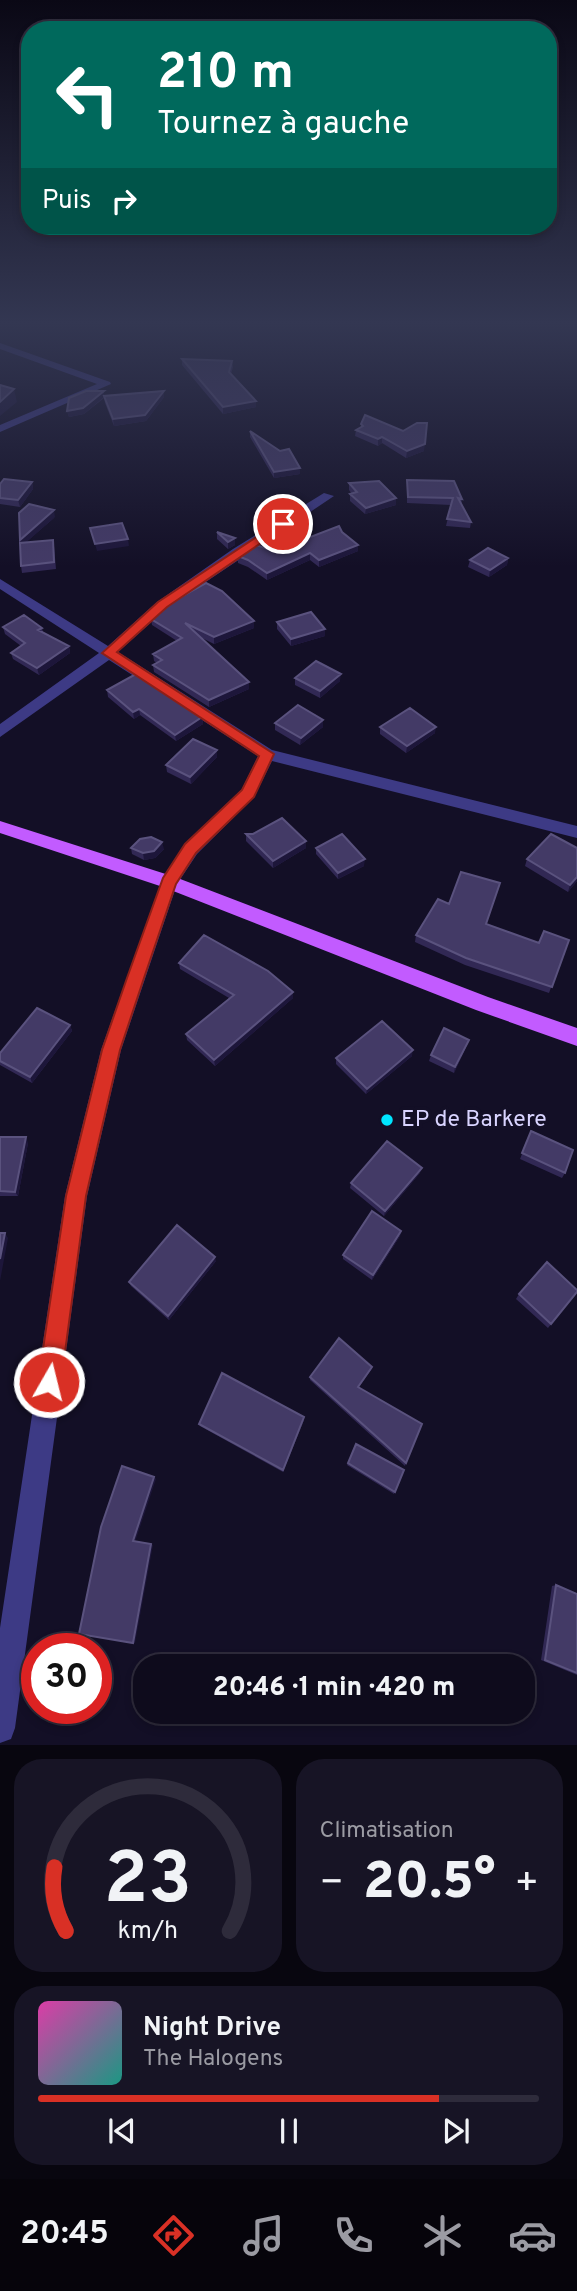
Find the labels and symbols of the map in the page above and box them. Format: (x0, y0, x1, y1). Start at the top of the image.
pin (253, 494, 313, 554)
place label: EP de Barkere (401, 1106, 547, 1135)
marker: EP de Barkere (379, 1112, 395, 1128)
position arrow (12, 1345, 86, 1419)
speed limit sign: 30 (21, 1633, 112, 1724)

